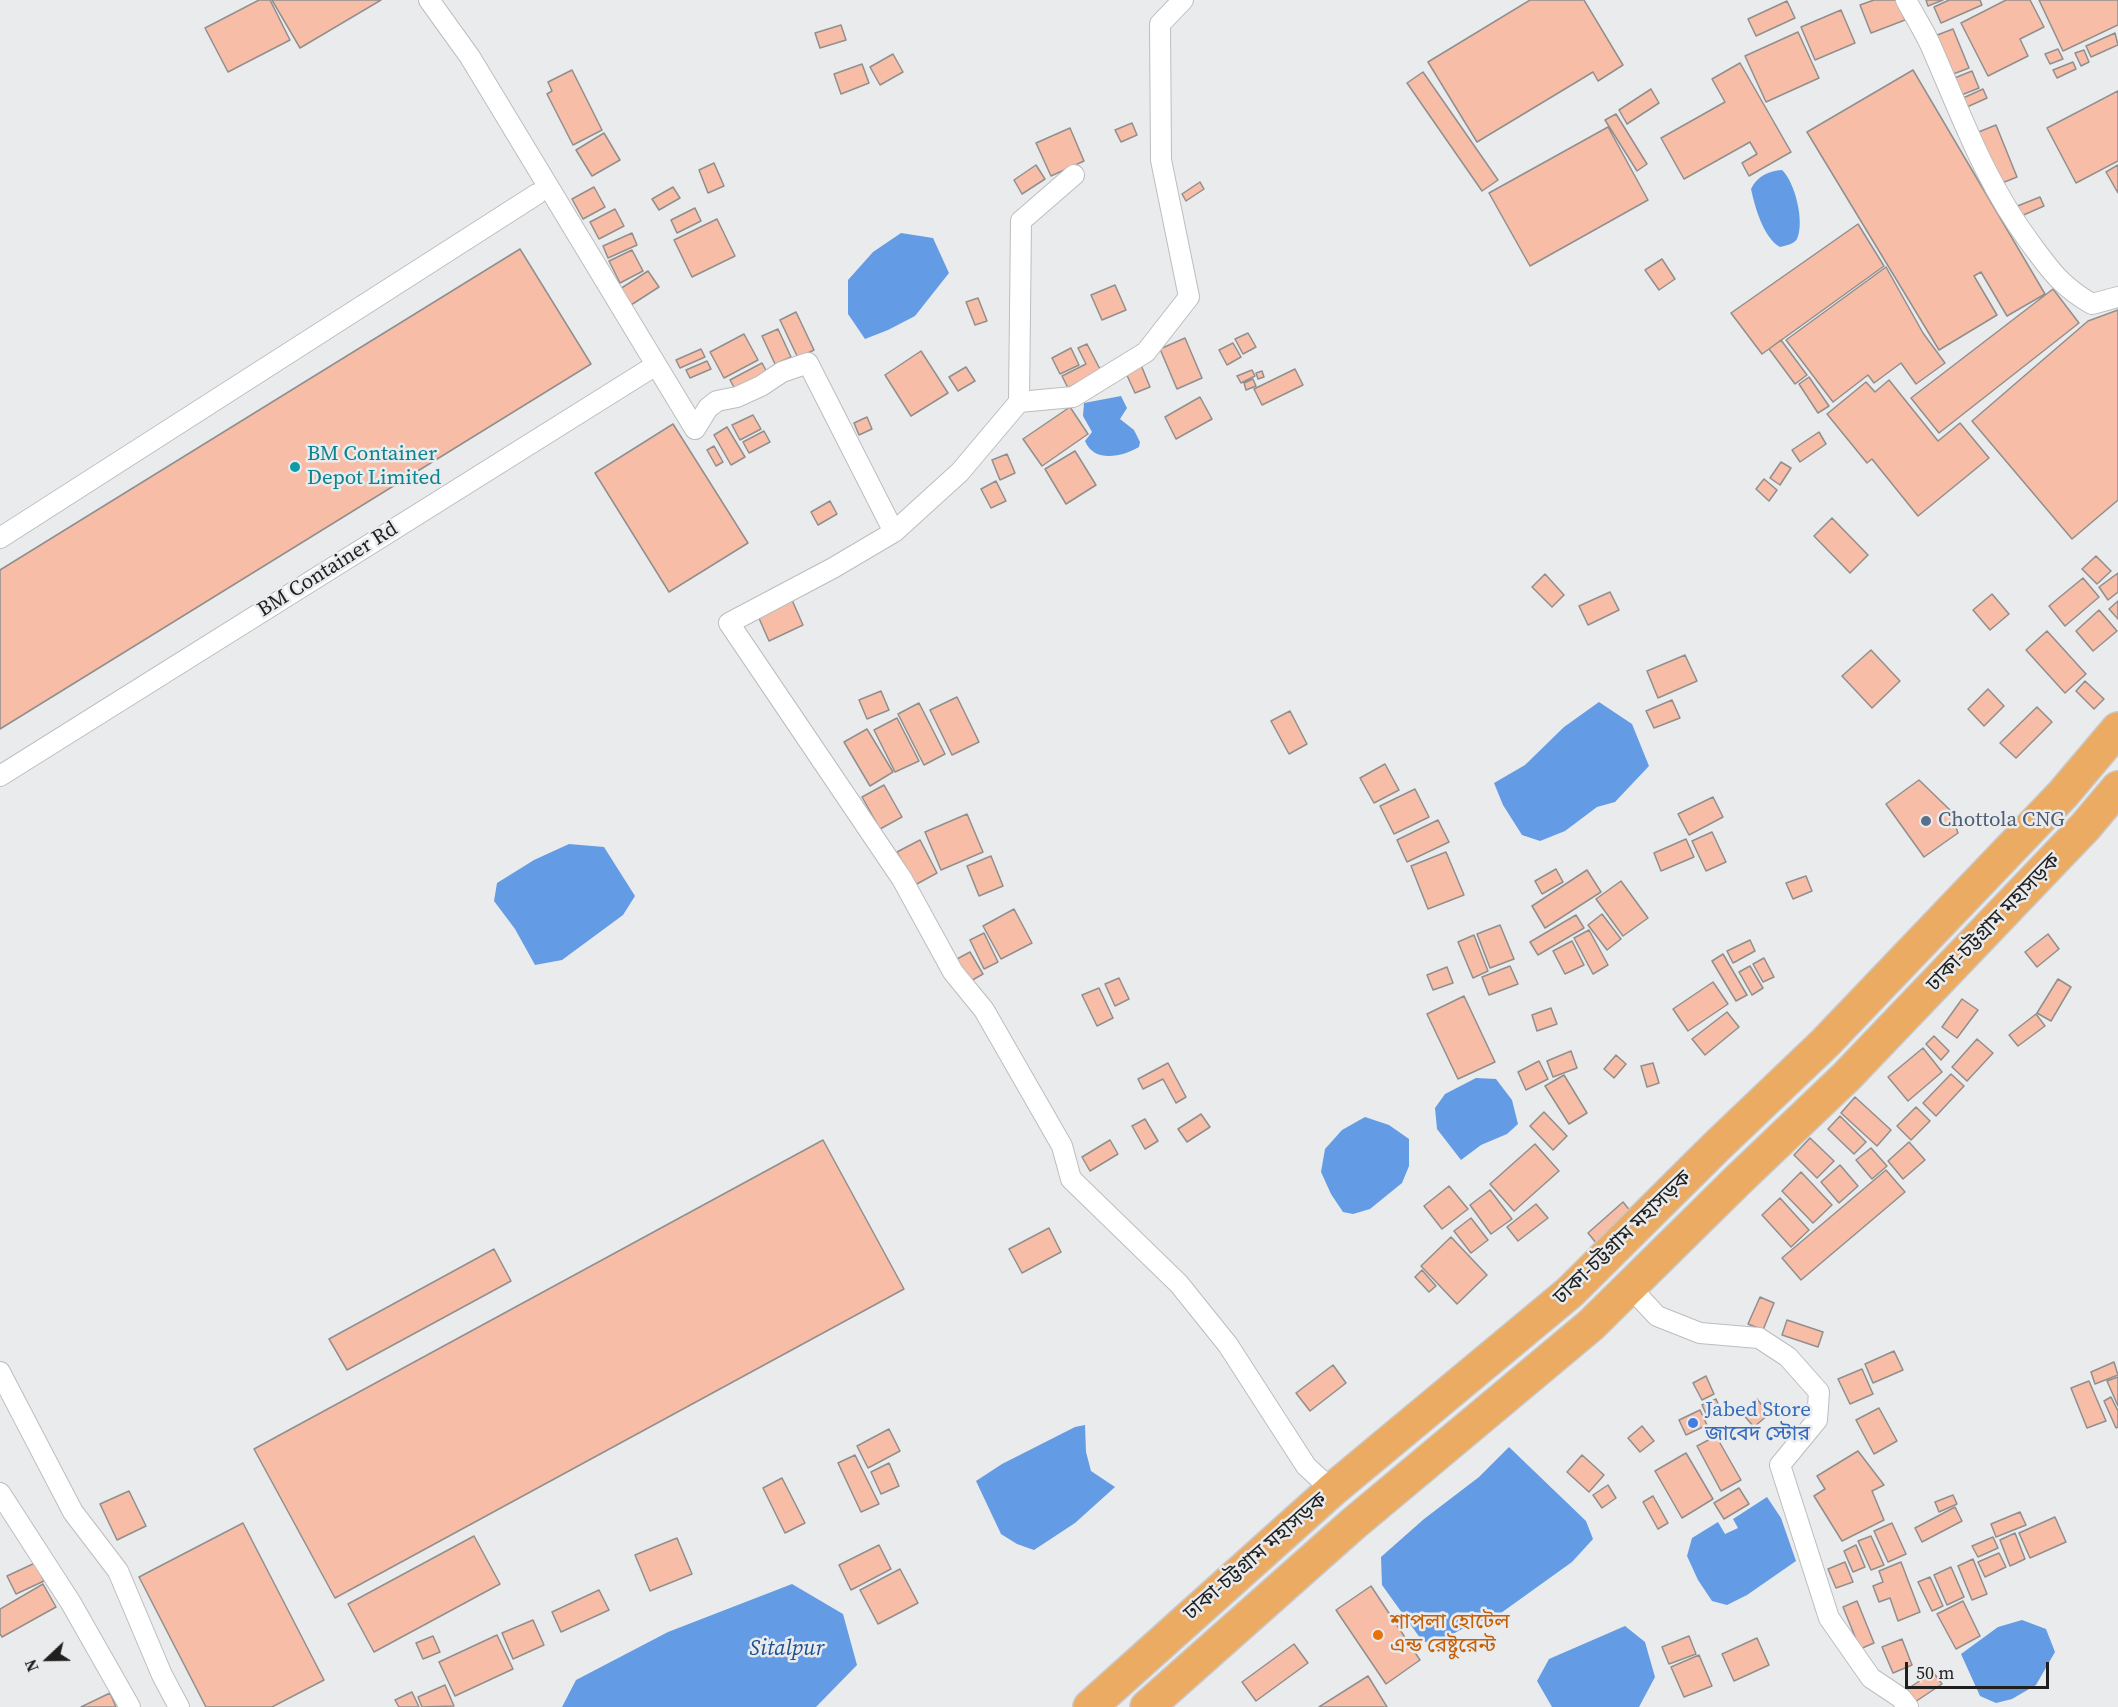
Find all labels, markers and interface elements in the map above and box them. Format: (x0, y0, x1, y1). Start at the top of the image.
place label: BM Container Depot Limited (307, 442, 441, 492)
marker: BM Container Depot Limited (288, 460, 302, 474)
street label: BM Container Rd (253, 517, 403, 623)
place label: Chottola CNG (1938, 808, 2065, 834)
marker: Chottola CNG (1919, 814, 1933, 828)
street label: ঢাকা-চট্টগ্রাম মহাসড়ক (1922, 849, 2066, 997)
street label: ঢাকা-চট্টগ্রাম মহাসড়ক (1549, 1166, 1697, 1310)
place label: Jabed Store জাবেদ স্টোর (1705, 1398, 1811, 1448)
marker: Jabed Store জাবেদ স্টোর (1686, 1416, 1700, 1430)
street label: ঢাকা-চট্টগ্রাম মহাসড়ক (1179, 1488, 1333, 1626)
place label: শাপলা হোটেল এন্ড রেষ্টুরেন্ট (1390, 1610, 1510, 1660)
marker: শাপলা হোটেল এন্ড রেষ্টুরেন্ট (1371, 1628, 1385, 1642)
north arrow (18, 1629, 78, 1689)
water label: Sitalpur (750, 1636, 824, 1662)
scale bar (1908, 1650, 2052, 1688)
text: N (19, 1656, 44, 1675)
text: 50 m (1916, 1660, 1954, 1685)

